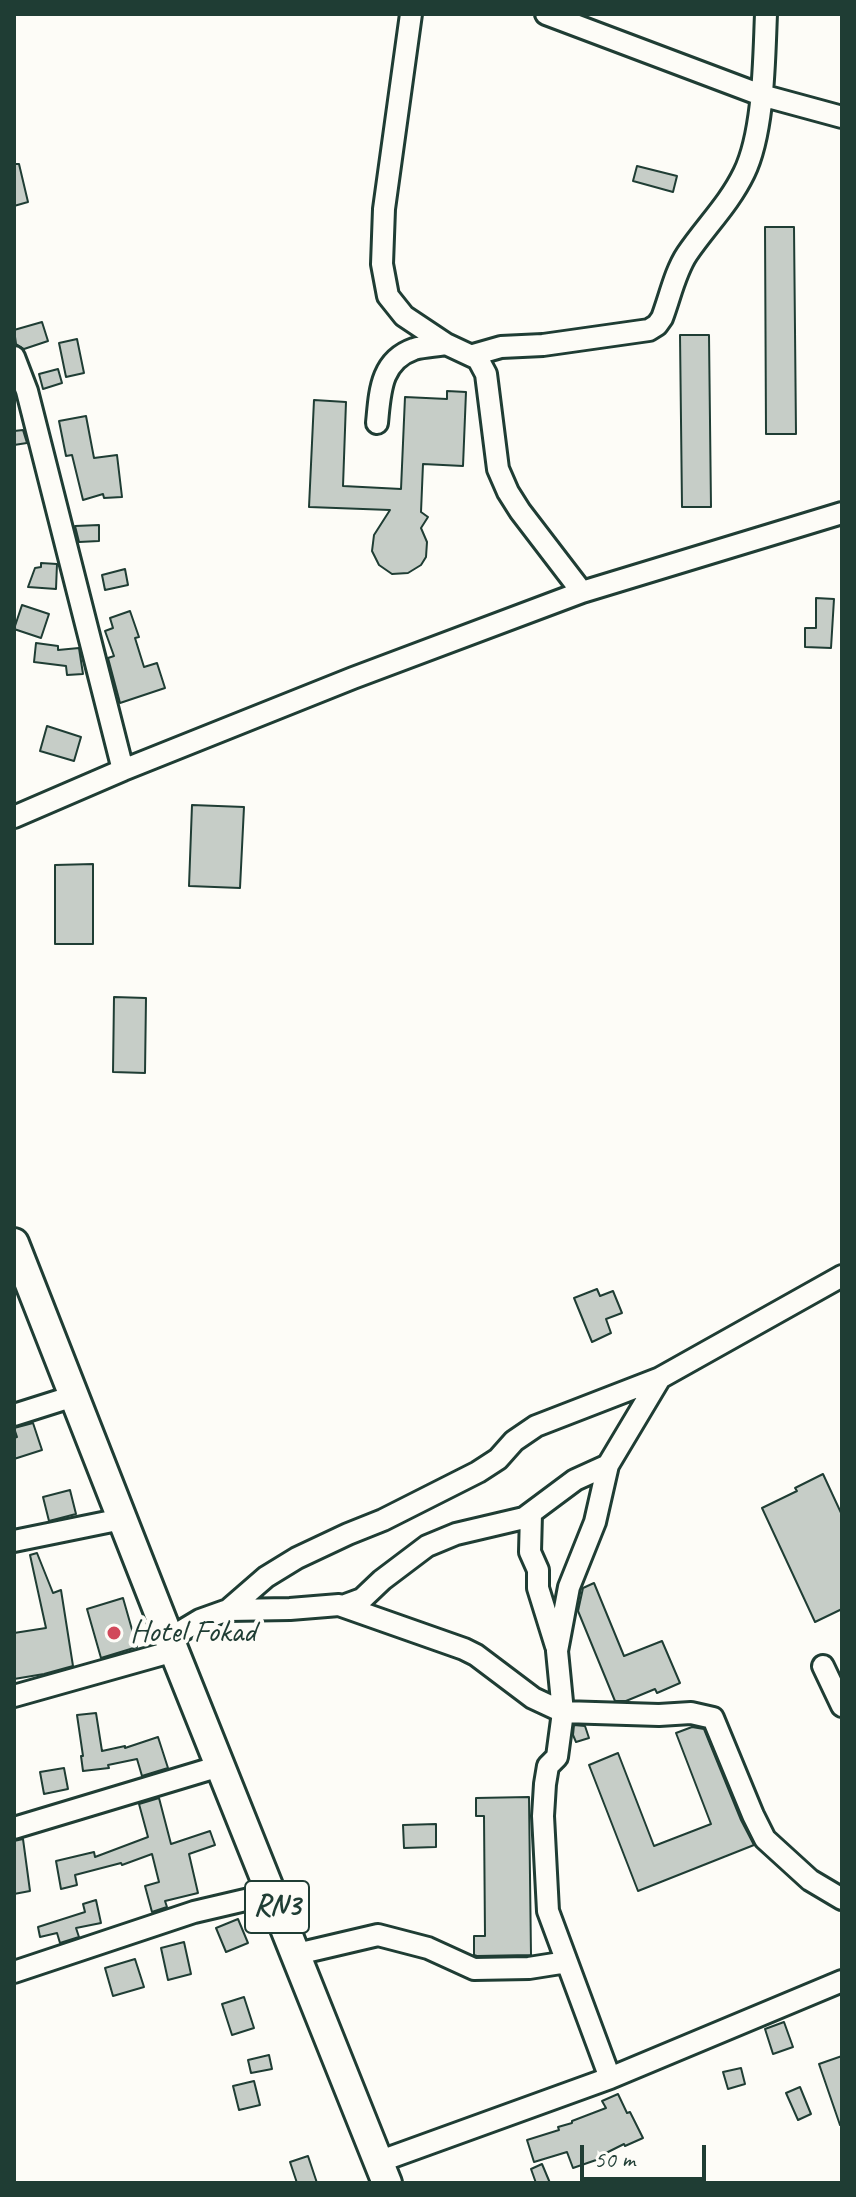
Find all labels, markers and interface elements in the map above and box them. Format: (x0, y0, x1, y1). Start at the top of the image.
place label: Hotel Fokad (130, 1614, 256, 1652)
marker: Hotel Fokad (105, 1624, 123, 1642)
road number: RN3 (245, 1881, 309, 1933)
scale bar (584, 2129, 710, 2179)
text: 50 m (594, 2144, 635, 2174)

